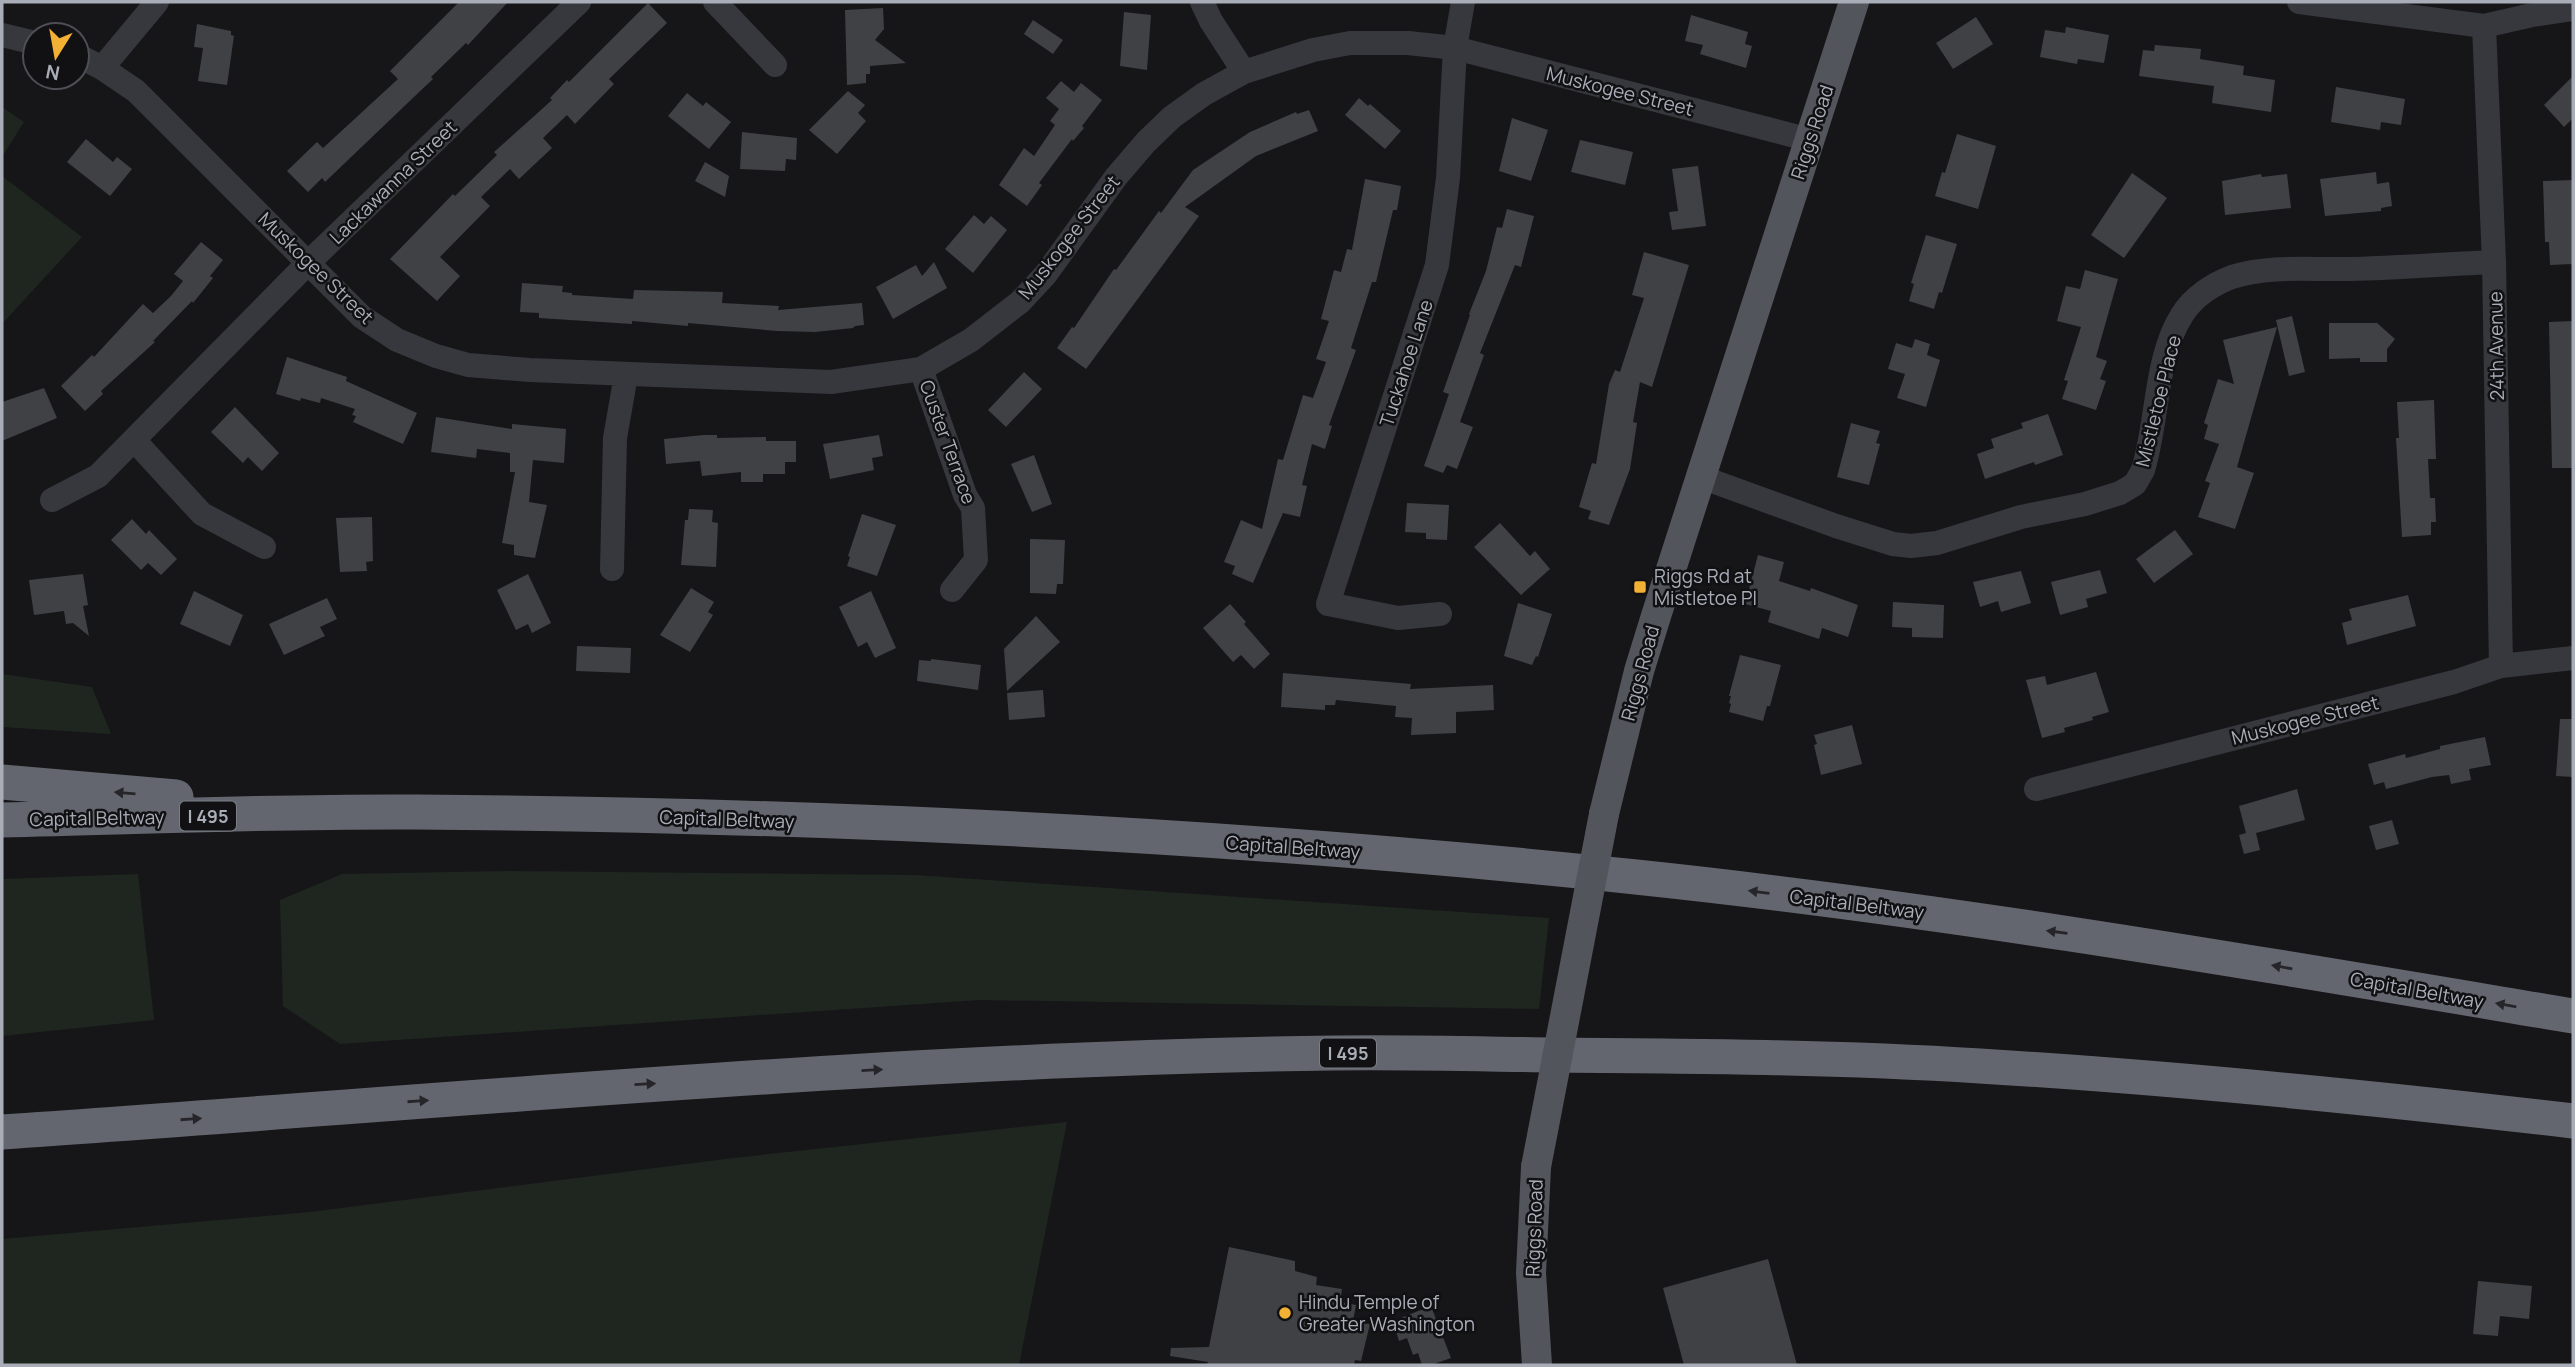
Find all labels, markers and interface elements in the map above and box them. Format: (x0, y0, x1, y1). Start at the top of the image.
north arrow (21, 21, 91, 91)
text: N (44, 59, 62, 87)
street label: Muskogee Street (1544, 60, 1696, 122)
street label: Riggs Road (1785, 82, 1839, 182)
street label: Lackawanna Street (324, 114, 462, 250)
street label: Muskogee Street (1012, 170, 1126, 304)
street label: Muskogee Street (253, 206, 379, 330)
street label: 24th Avenue (2482, 291, 2510, 401)
street label: Tuckahoe Lane (1373, 296, 1439, 430)
street label: Mistletoe Place (2129, 332, 2187, 470)
street label: Custer Terrace (914, 376, 982, 508)
place label: Riggs Rd at Mistletoe Pl (1654, 563, 1757, 611)
marker: Riggs Rd at Mistletoe Pl (1632, 579, 1648, 595)
street label: Riggs Road (1615, 622, 1665, 724)
street label: Muskogee Street (2229, 689, 2381, 751)
one-way arrow (114, 787, 136, 798)
road number: I 495 (180, 802, 236, 830)
street label: Capital Beltway (29, 804, 165, 832)
street label: Capital Beltway (659, 804, 795, 834)
street label: Capital Beltway (1225, 829, 1361, 865)
street label: Capital Beltway (1788, 883, 1926, 925)
one-way arrow (1747, 886, 1769, 897)
one-way arrow (2046, 926, 2068, 937)
one-way arrow (2271, 961, 2293, 972)
street label: Capital Beltway (2348, 965, 2486, 1015)
one-way arrow (2495, 999, 2517, 1010)
road number: I 495 (1320, 1038, 1376, 1068)
one-way arrow (861, 1064, 883, 1075)
one-way arrow (634, 1078, 656, 1089)
one-way arrow (407, 1095, 429, 1106)
one-way arrow (180, 1113, 202, 1124)
street label: Riggs Road (1519, 1179, 1549, 1277)
place label: Hindu Temple of Greater Washington (1299, 1289, 1475, 1337)
marker: Hindu Temple of Greater Washington (1277, 1305, 1293, 1321)

